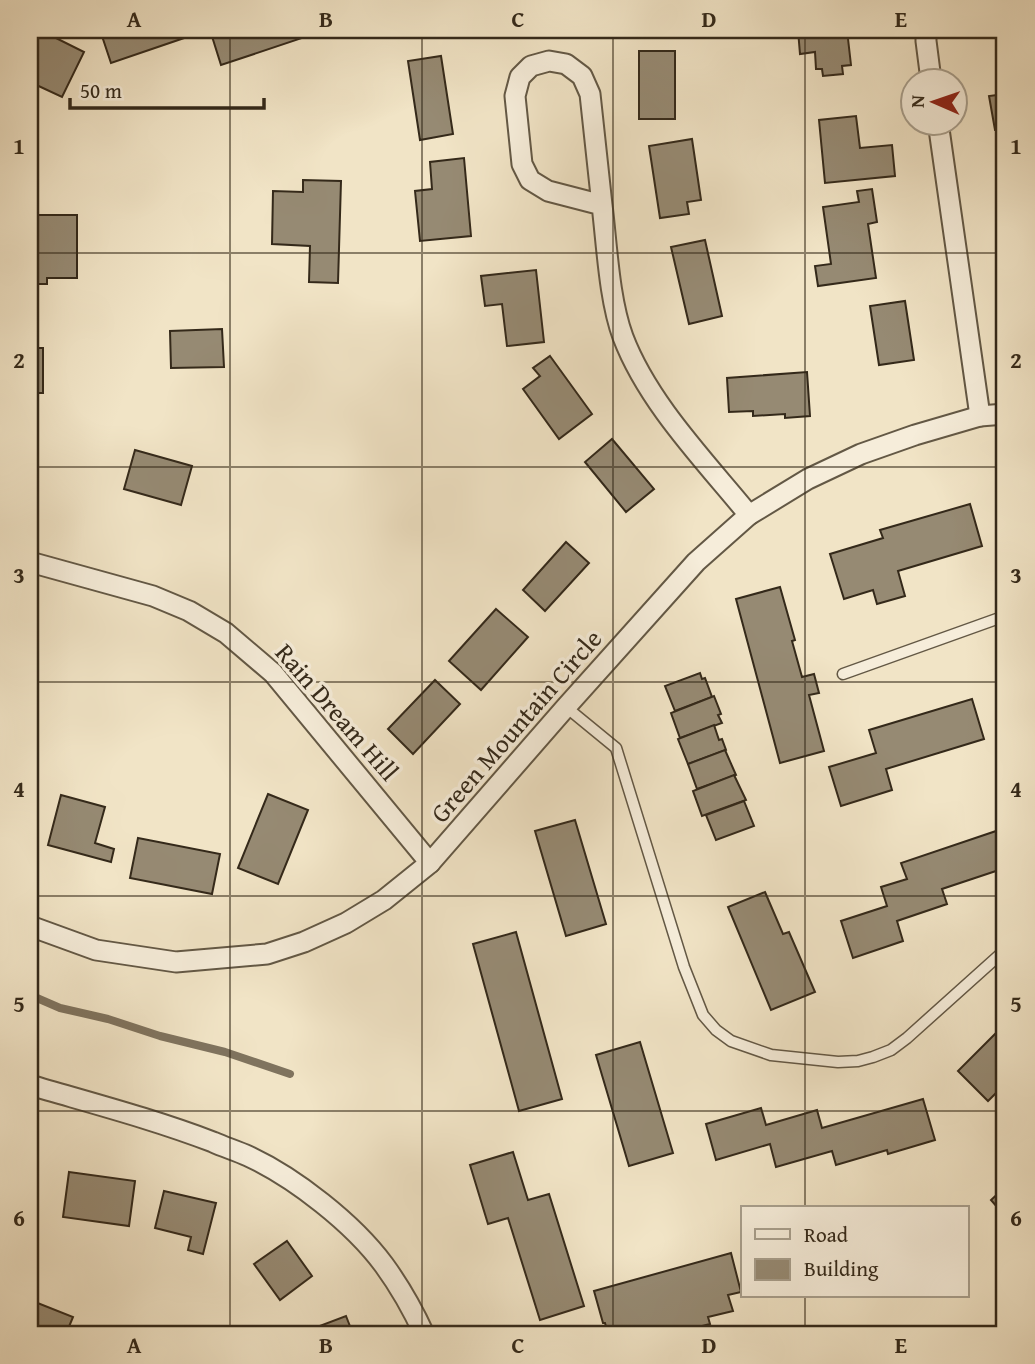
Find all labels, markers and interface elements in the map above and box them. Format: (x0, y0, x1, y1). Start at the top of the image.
text: A (127, 2, 142, 35)
text: B (319, 2, 333, 35)
text: C (511, 2, 525, 35)
text: D (702, 2, 717, 35)
text: E (895, 2, 907, 35)
scale bar (70, 66, 264, 110)
north arrow (898, 66, 968, 136)
text: 50 m (80, 75, 122, 106)
text: N (903, 94, 931, 108)
text: 1 (13, 129, 25, 162)
text: 1 (1010, 129, 1022, 162)
text: 2 (13, 343, 25, 376)
text: 2 (1010, 343, 1022, 376)
text: 3 (13, 558, 25, 591)
text: 3 (1010, 558, 1022, 591)
street label: Green Mountain Circle (421, 620, 611, 831)
street label: Rain Dream Hill (266, 634, 408, 789)
text: 4 (13, 772, 25, 805)
text: 4 (1010, 772, 1022, 805)
text: 5 (13, 987, 25, 1020)
text: 5 (1010, 987, 1022, 1020)
text: 6 (13, 1201, 25, 1234)
text: 6 (1010, 1201, 1022, 1234)
legend (741, 1206, 968, 1298)
text: Road (804, 1219, 849, 1250)
text: Building (804, 1253, 879, 1284)
text: A (127, 1328, 142, 1361)
text: B (319, 1328, 333, 1361)
text: C (511, 1328, 525, 1361)
text: D (702, 1328, 717, 1361)
text: E (895, 1328, 907, 1361)

